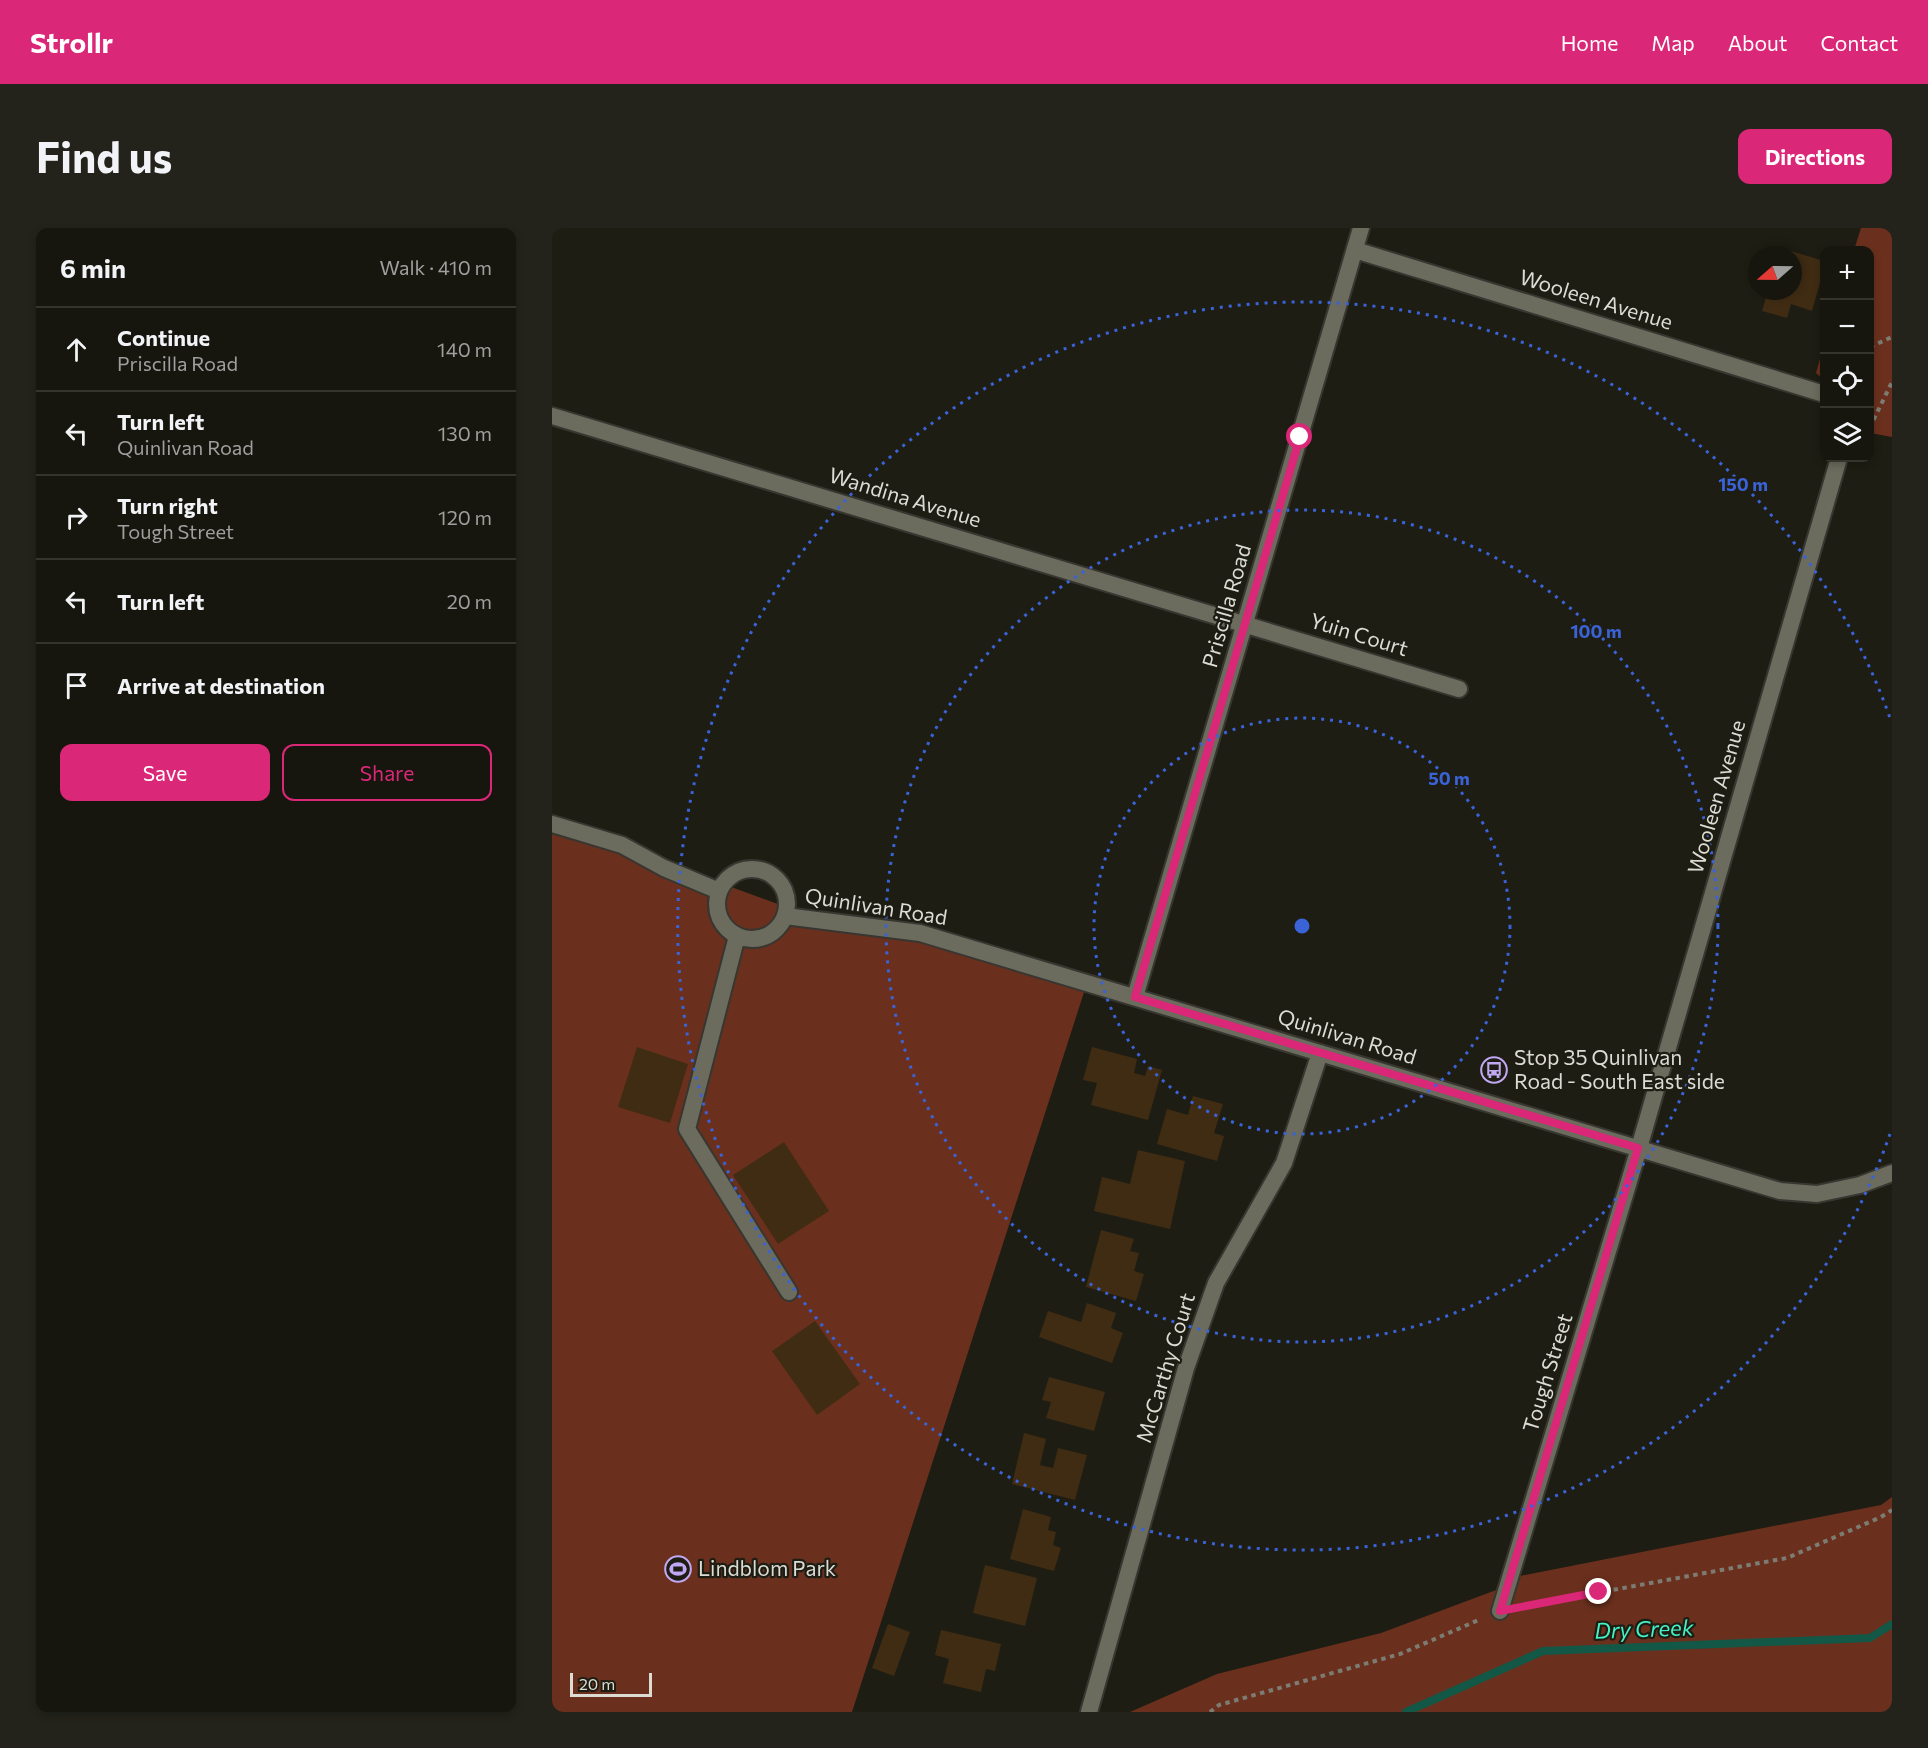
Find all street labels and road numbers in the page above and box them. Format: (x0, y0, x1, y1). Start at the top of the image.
street label: Wooleen Avenue (1517, 263, 1676, 334)
street label: Wandina Avenue (826, 462, 985, 532)
street label: Priscilla Road (1196, 541, 1255, 670)
street label: Yuin Court (1307, 607, 1411, 660)
street label: Wooleen Avenue (1682, 717, 1749, 876)
street label: Quinlivan Road (803, 882, 949, 929)
street label: Quinlivan Road (1275, 1003, 1420, 1069)
street label: McCarthy Court (1130, 1290, 1199, 1445)
street label: Tough Street (1517, 1310, 1576, 1435)

